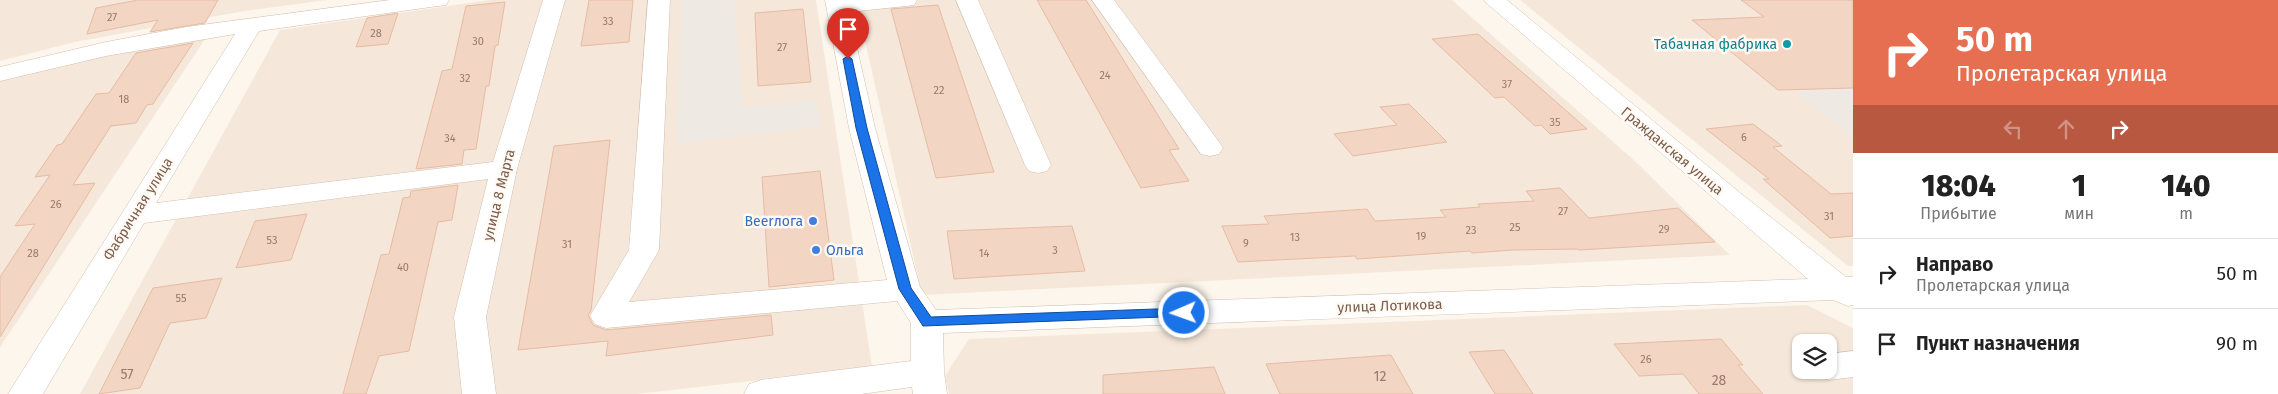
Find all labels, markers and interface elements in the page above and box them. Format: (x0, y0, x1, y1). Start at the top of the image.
pin (827, 8, 869, 59)
house number: 27 (107, 11, 117, 24)
house number: 33 (603, 15, 613, 28)
icon: arrive (834, 15, 862, 43)
text: 50 m (1956, 18, 2033, 60)
icon: right (1873, 20, 1938, 85)
house number: 28 (370, 27, 382, 40)
house number: 30 (472, 35, 484, 48)
place label: Табачная фабрика (1654, 36, 1777, 53)
marker: Табачная фабрика (1781, 38, 1793, 50)
house number: 27 (777, 41, 787, 54)
text: Пролетарская улица (1956, 60, 2168, 87)
house number: 24 (1100, 69, 1111, 82)
house number: 32 (460, 72, 470, 85)
house number: 37 (1502, 78, 1512, 91)
house number: 22 (934, 84, 944, 97)
house number: 18 (119, 93, 129, 106)
street label: Гражданская улица (1617, 103, 1727, 199)
icon: left (1999, 115, 2027, 143)
icon: ahead (2052, 115, 2080, 143)
icon: right (2105, 115, 2133, 143)
house number: 35 (1550, 116, 1561, 129)
house number: 6 (1741, 131, 1747, 144)
house number: 34 (444, 132, 456, 145)
street label: улица 8 Марта (479, 147, 519, 243)
street label: Фабричная улица (100, 155, 176, 263)
text: 18:04 (1922, 168, 1996, 204)
text: 1 (2072, 168, 2086, 204)
text: 140 (2161, 168, 2211, 204)
house number: 26 (50, 198, 62, 211)
text: Прибытие (1920, 204, 1997, 223)
text: мин (2064, 204, 2094, 223)
text: m (2179, 204, 2193, 223)
house number: 27 (1558, 205, 1568, 218)
house number: 31 (1824, 210, 1834, 223)
place label: Beerлога (745, 213, 803, 230)
marker: Beerлога (807, 215, 819, 227)
house number: 25 (1510, 221, 1521, 234)
house number: 29 (1658, 223, 1670, 236)
house number: 23 (1466, 224, 1476, 237)
house number: 19 (1416, 230, 1426, 243)
house number: 13 (1290, 231, 1300, 244)
house number: 53 (267, 234, 277, 247)
house number: 9 (1243, 237, 1249, 250)
house number: 31 (562, 238, 572, 251)
place label: Ольга (826, 242, 864, 259)
marker: Ольга (810, 244, 822, 256)
house number: 3 (1052, 244, 1058, 257)
house number: 28 (27, 247, 39, 260)
house number: 14 (979, 247, 989, 260)
text: Направо (1916, 253, 1993, 276)
icon: right (1873, 260, 1901, 288)
house number: 40 (397, 261, 409, 274)
text: 50 m (2217, 262, 2258, 285)
text: Пролетарская улица (1916, 276, 2070, 295)
position arrow (1157, 286, 1209, 338)
house number: 55 (176, 292, 187, 305)
street label: улица Лотикова (1337, 296, 1443, 316)
icon: arrive (1873, 330, 1901, 358)
text: Пункт назначения (1916, 332, 2080, 355)
text: 90 m (2216, 332, 2258, 355)
map controls (1792, 334, 1837, 379)
button: layers (1792, 334, 1837, 379)
house number: 26 (1640, 353, 1652, 366)
house number: 57 (121, 366, 133, 383)
house number: 12 (1374, 368, 1387, 385)
house number: 28 (1712, 372, 1727, 389)

